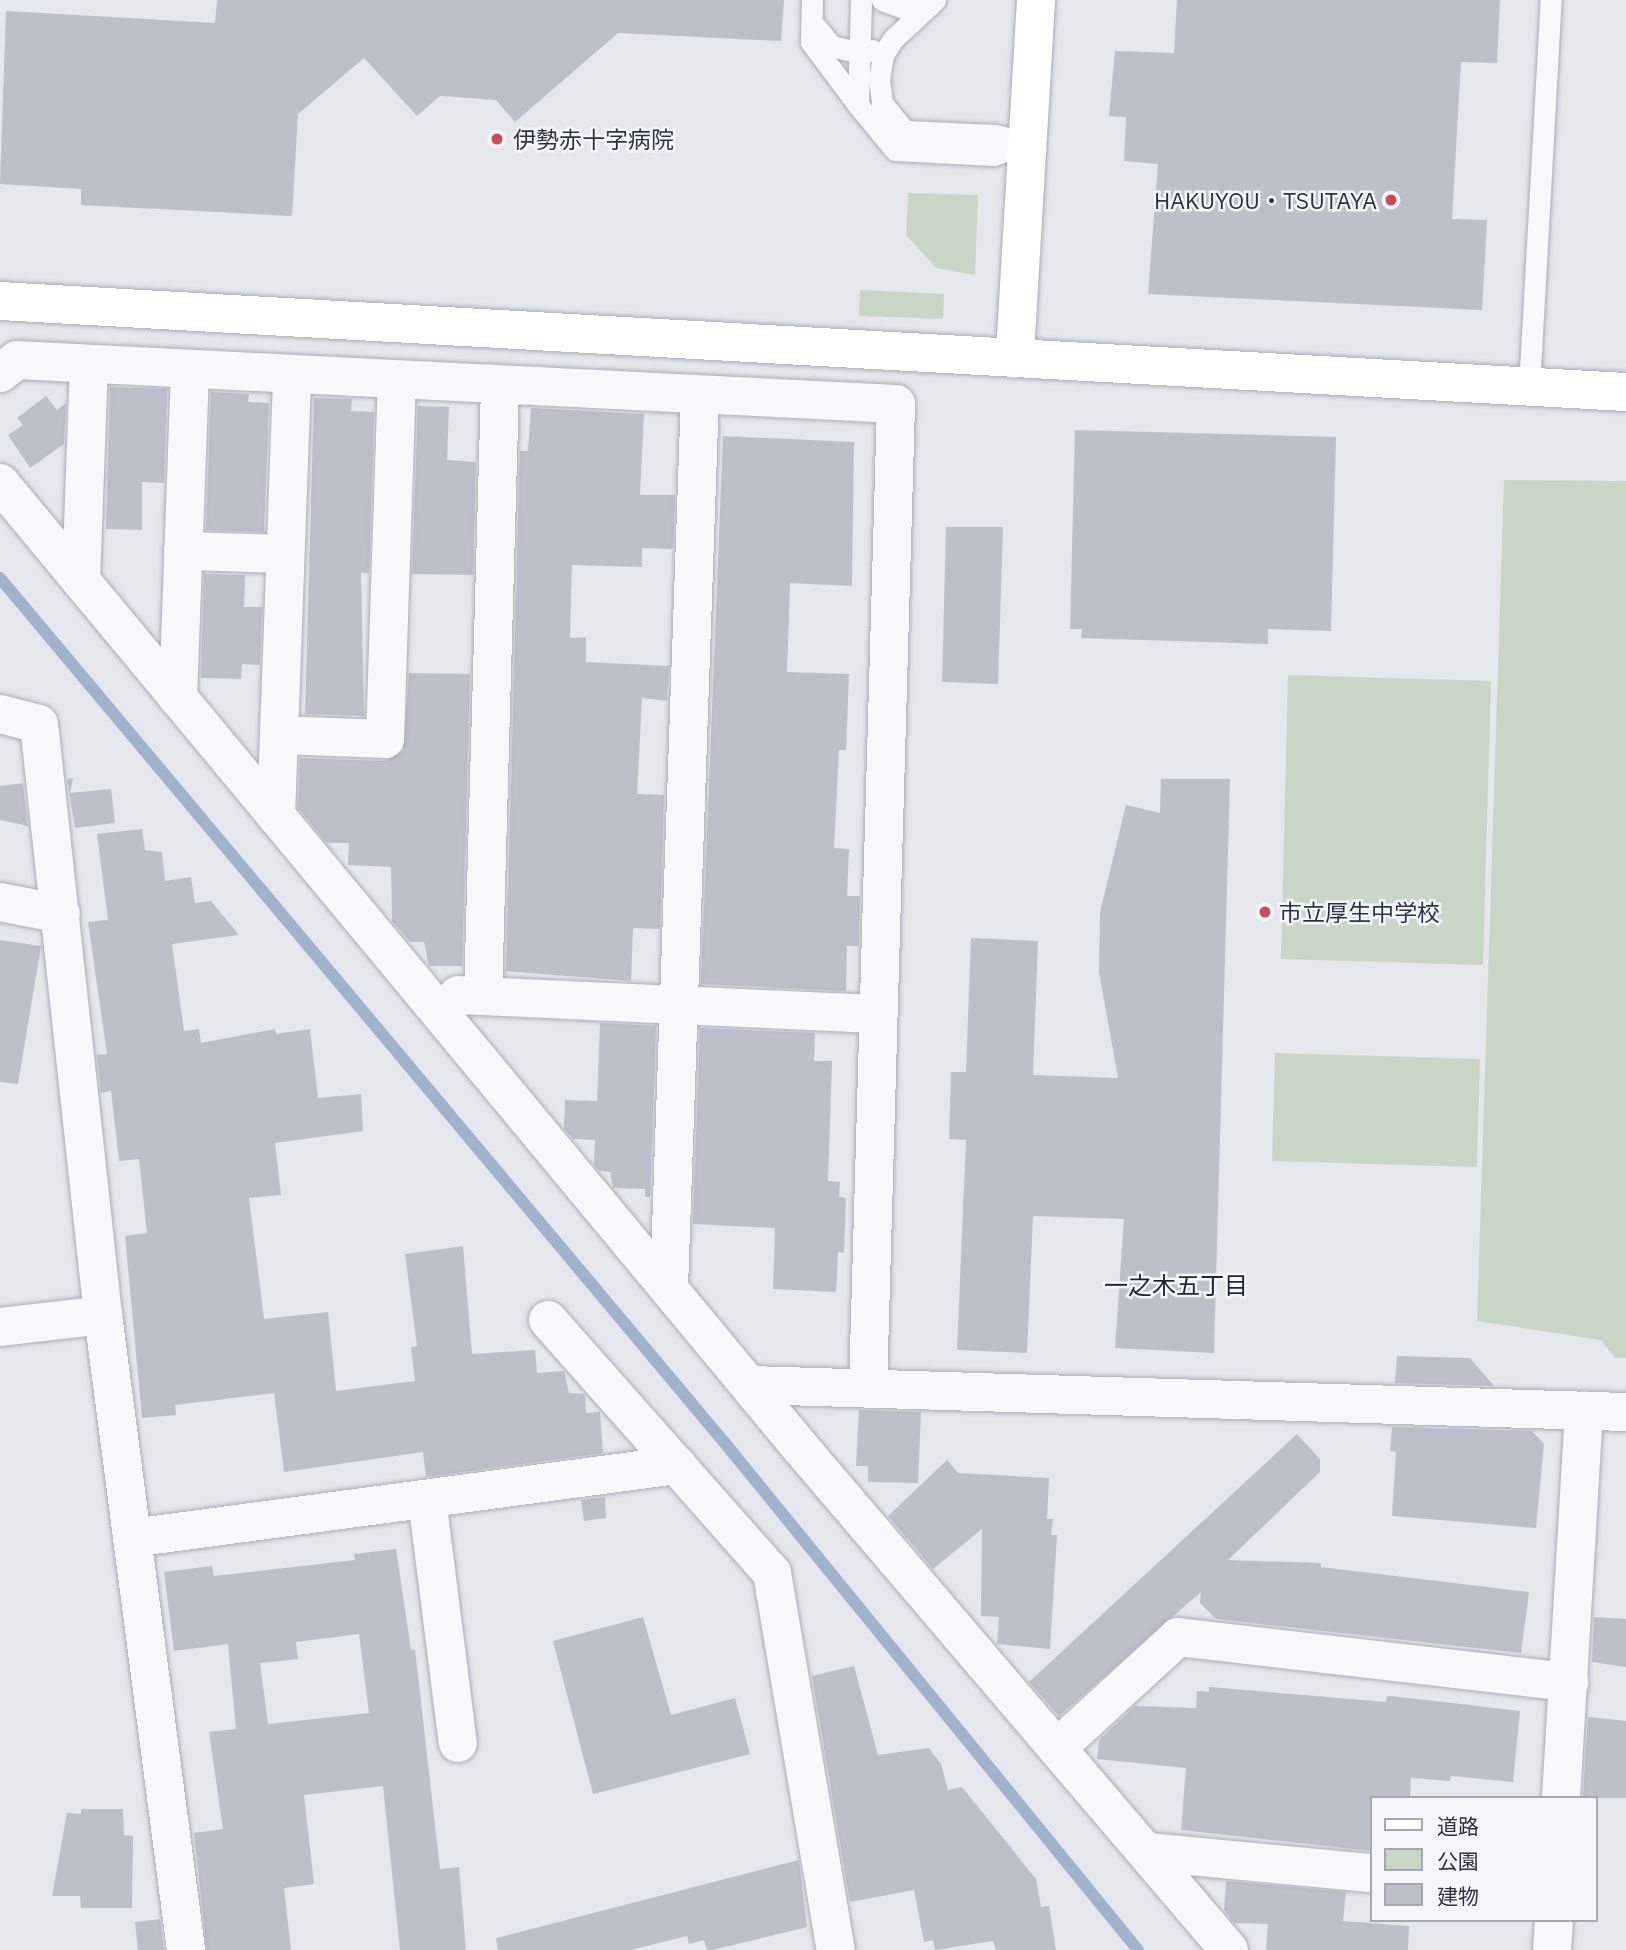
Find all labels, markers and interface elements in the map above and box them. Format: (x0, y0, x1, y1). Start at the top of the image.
place label: 伊勢赤十字病院 (513, 125, 674, 153)
marker: 伊勢赤十字病院 (487, 129, 507, 149)
place label: HAKUYOU・TSUTAYA (1154, 186, 1377, 214)
marker: HAKUYOU・TSUTAYA (1383, 192, 1399, 208)
place label: 市立厚生中学校 (1279, 898, 1440, 926)
marker: 市立厚生中学校 (1257, 904, 1273, 920)
district label: 一之木五丁目 (1104, 1272, 1248, 1300)
legend (1370, 1796, 1598, 1922)
text: 道路 (1437, 1812, 1479, 1840)
text: 公園 (1437, 1847, 1479, 1875)
text: 建物 (1437, 1882, 1479, 1910)

